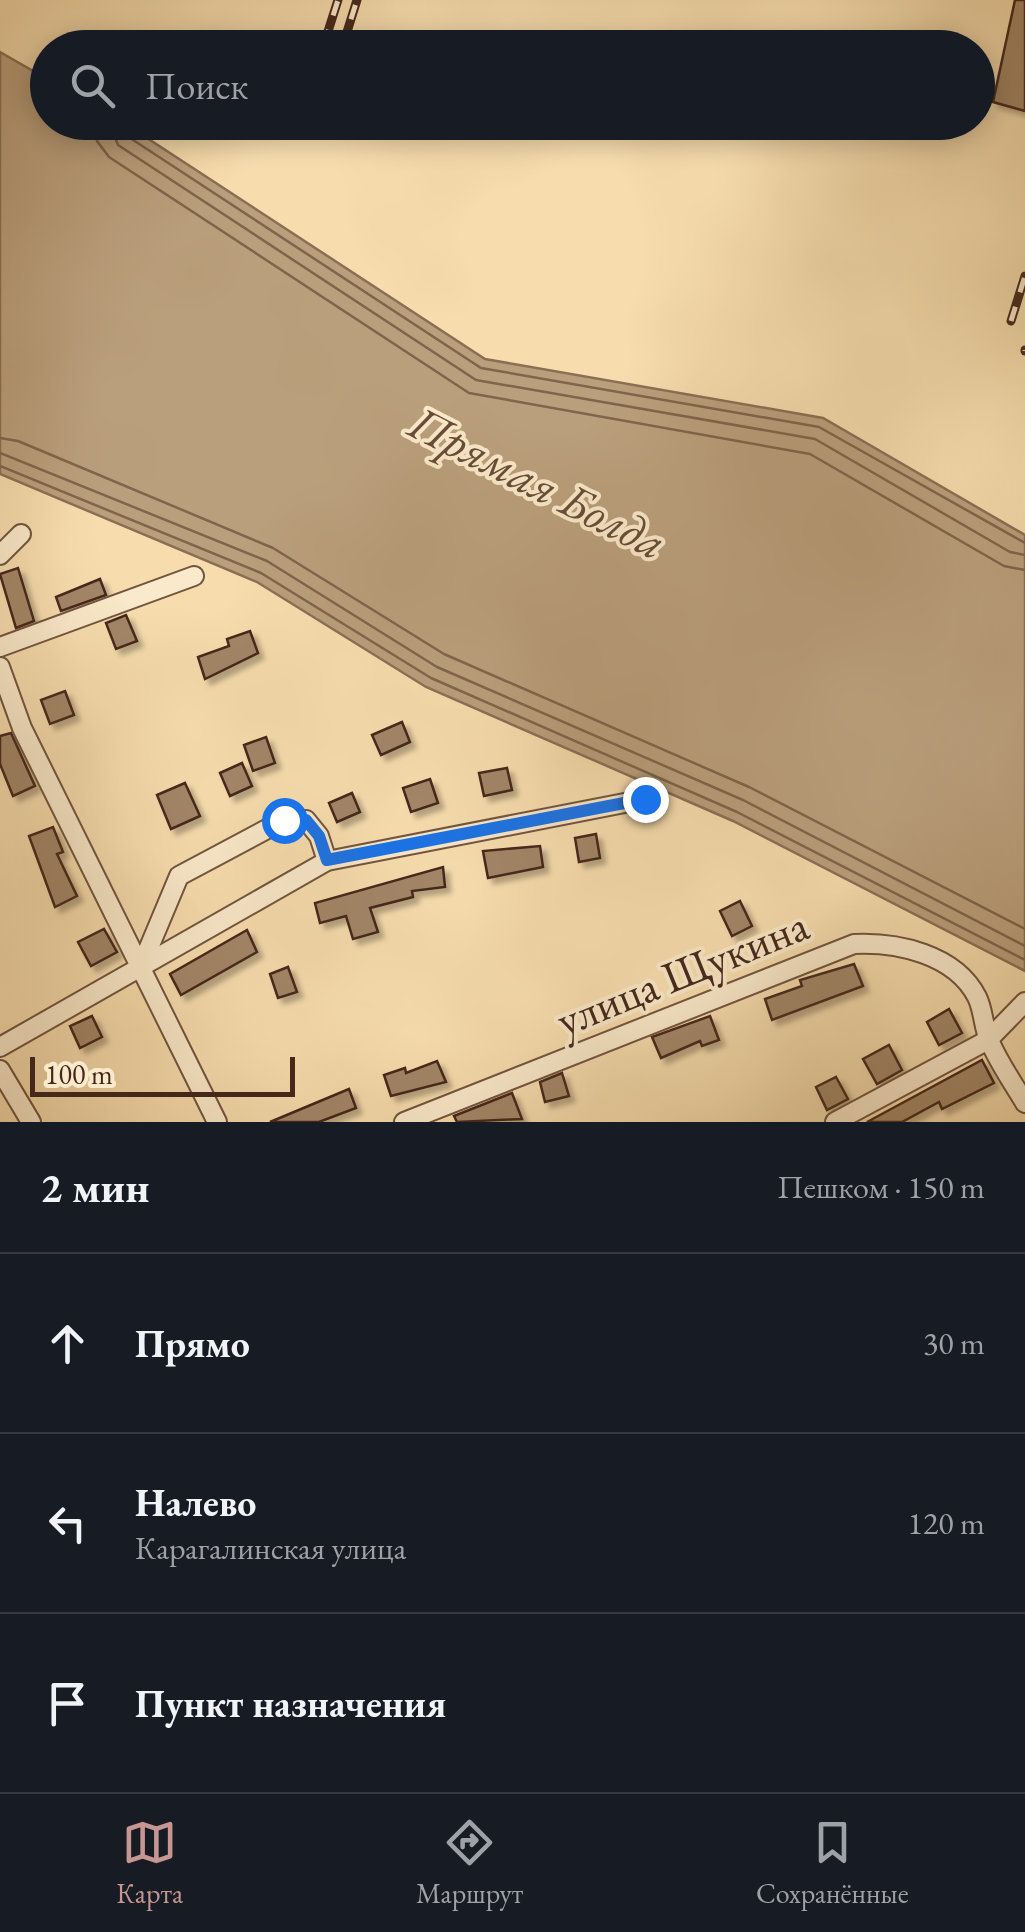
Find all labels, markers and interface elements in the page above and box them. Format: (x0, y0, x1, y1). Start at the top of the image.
search box (30, 30, 995, 140)
icon: search (65, 58, 120, 113)
text: Поиск (145, 61, 248, 110)
water label: Прямая Болда (398, 390, 677, 573)
route end (623, 777, 669, 823)
route start (262, 798, 308, 844)
street label: улица Щукина (547, 895, 817, 1049)
scale bar (30, 1052, 295, 1096)
text: 100 m (45, 1056, 113, 1092)
text: 2 мин (40, 1160, 149, 1215)
text: Пешком · 150 m (777, 1166, 985, 1208)
icon: ahead (40, 1316, 95, 1371)
text: Прямо (135, 1319, 250, 1368)
text: 30 m (923, 1322, 985, 1364)
text: Налево (135, 1478, 256, 1527)
icon: left (40, 1496, 95, 1551)
text: 120 m (908, 1502, 985, 1544)
text: Карагалинская улица (135, 1527, 406, 1569)
icon: arrive (40, 1676, 95, 1731)
text: Пункт назначения (135, 1679, 446, 1728)
tab: Карта (116, 1815, 183, 1911)
tab: Маршрут (416, 1815, 523, 1911)
tab: Сохранённые (756, 1815, 909, 1911)

